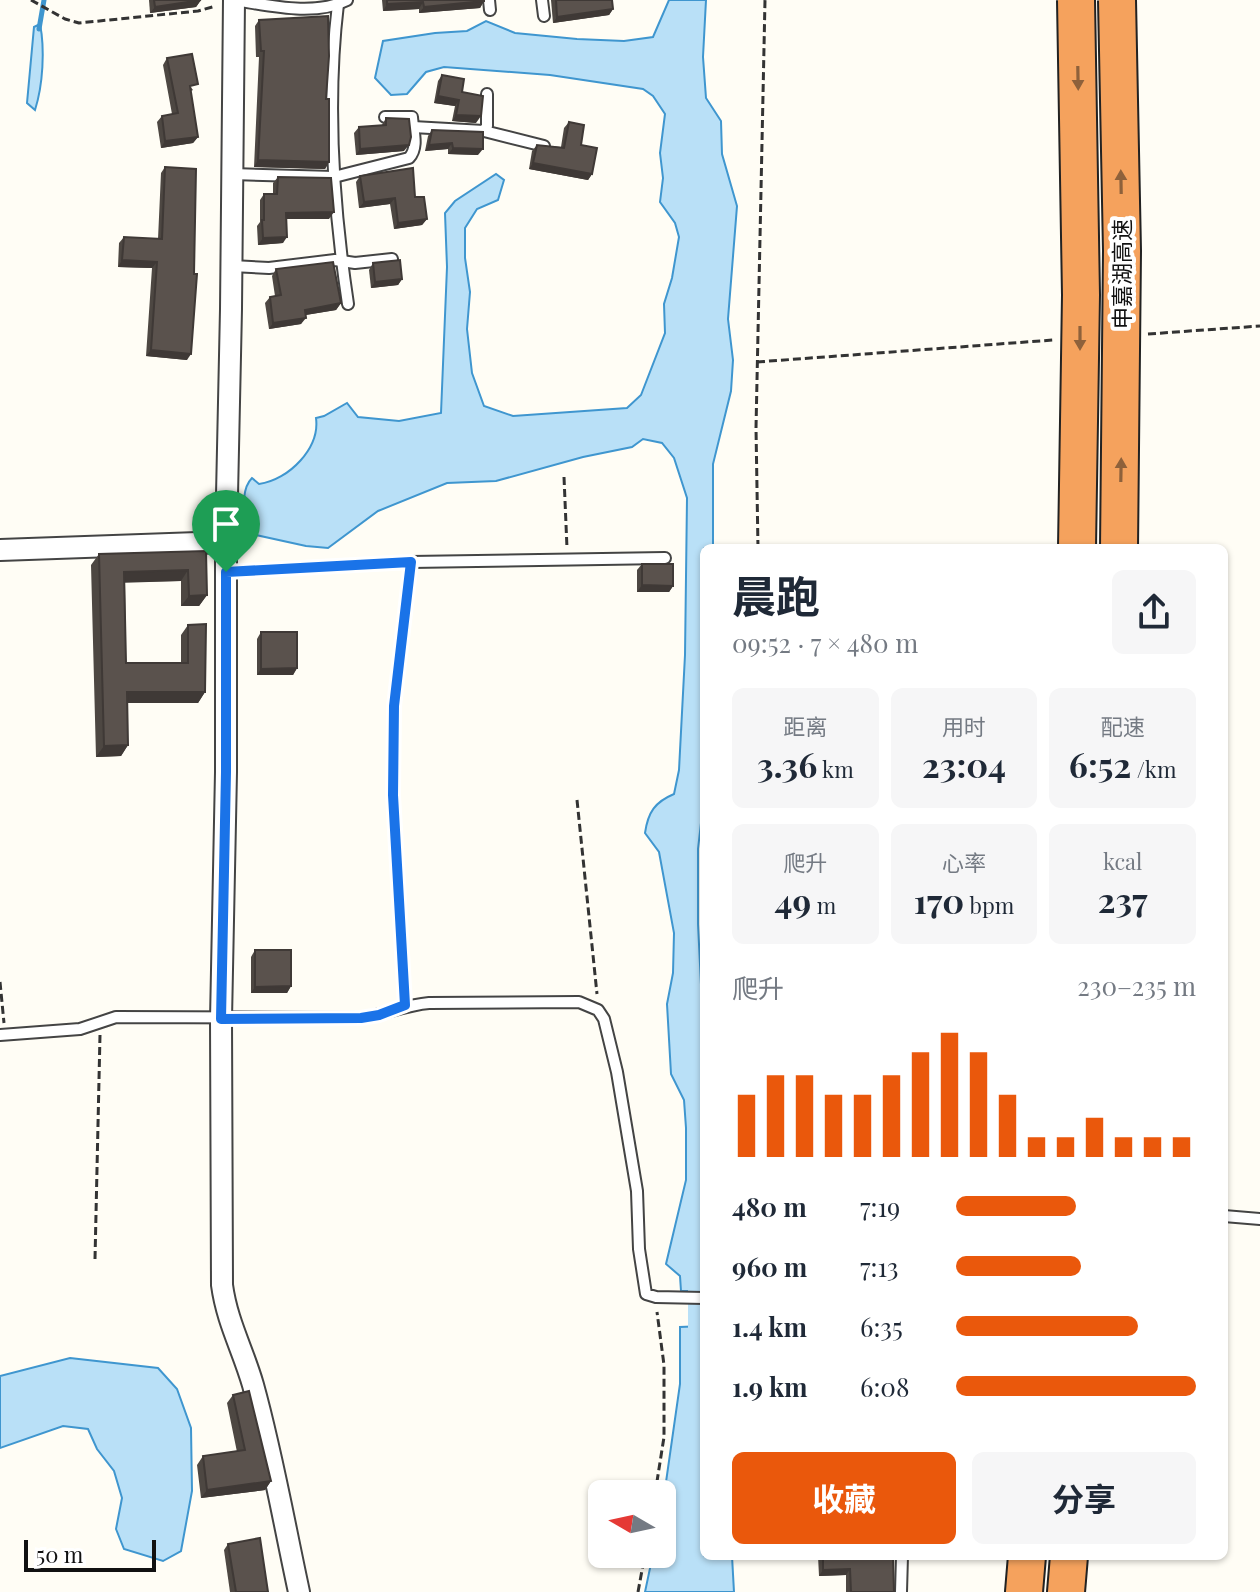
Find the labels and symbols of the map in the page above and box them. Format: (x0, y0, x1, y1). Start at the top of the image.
one-way arrow (1072, 66, 1084, 91)
one-way arrow (1115, 169, 1127, 194)
street label: 申嘉湖高速 (1106, 219, 1136, 329)
one-way arrow (1074, 326, 1086, 351)
one-way arrow (1115, 457, 1128, 482)
pin (192, 490, 260, 572)
north arrow (588, 1480, 676, 1568)
scale bar (24, 1536, 156, 1572)

